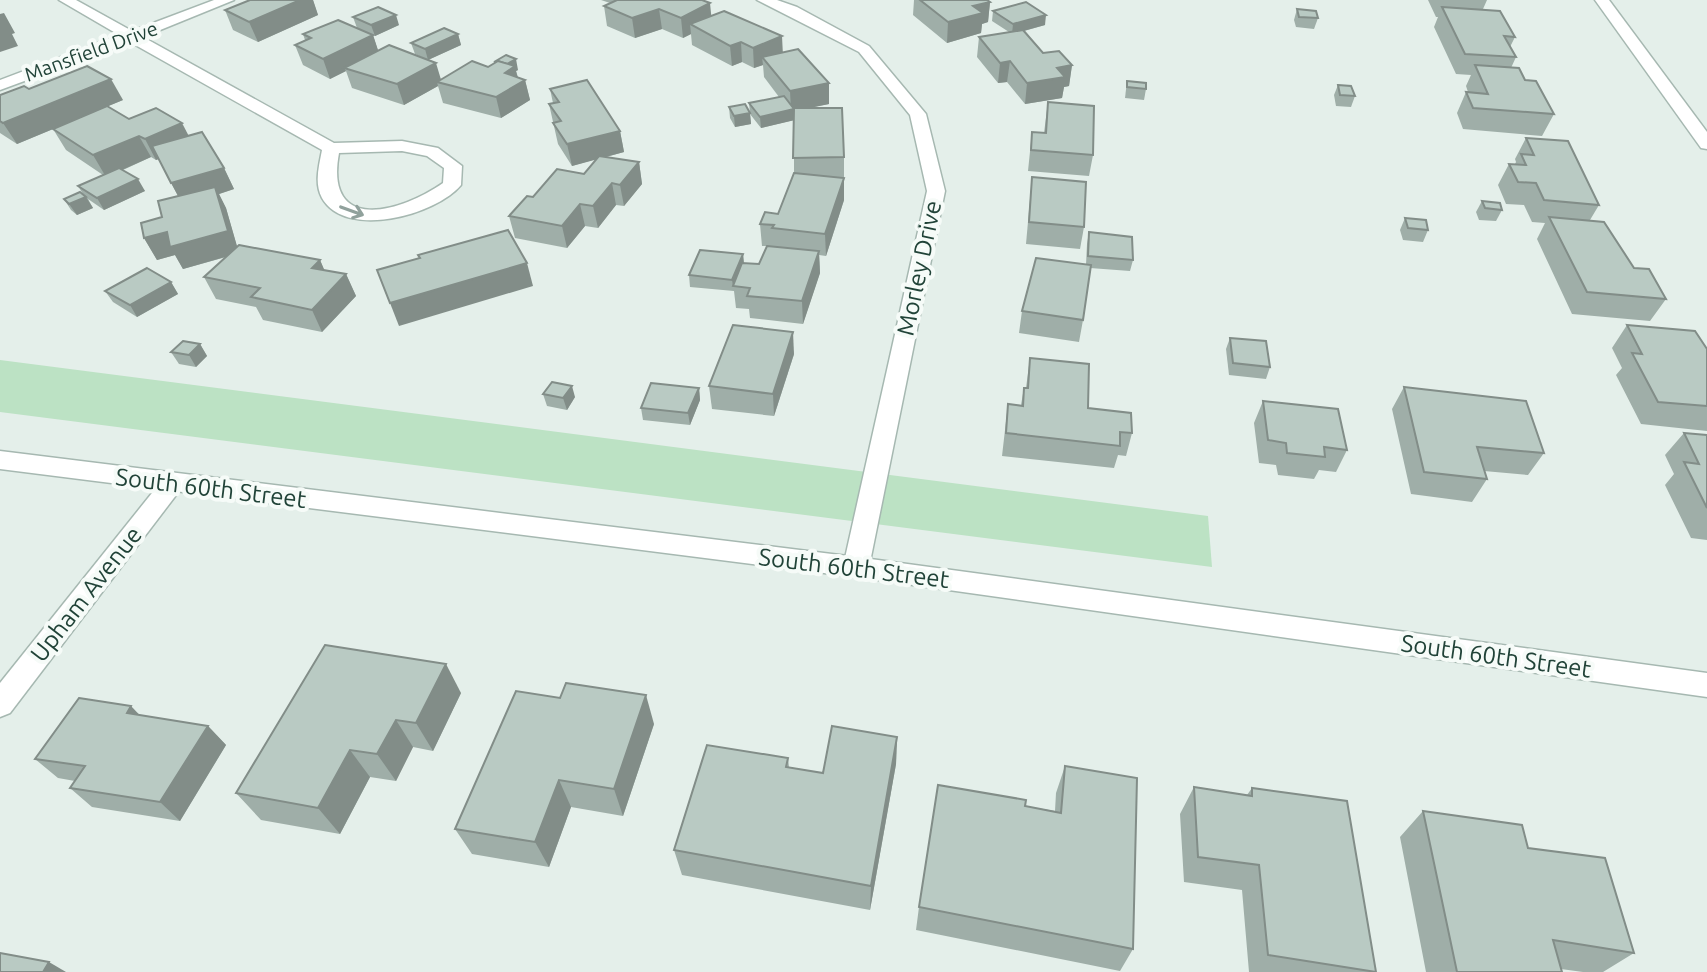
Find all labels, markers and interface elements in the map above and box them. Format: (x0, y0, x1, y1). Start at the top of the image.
street label: Mansfield Drive (21, 16, 161, 86)
street label: Morley Drive (892, 198, 946, 338)
one-way arrow (339, 205, 364, 220)
street label: South 60th Street (114, 463, 308, 513)
street label: Upham Avenue (25, 521, 147, 667)
street label: South 60th Street (757, 543, 951, 593)
street label: South 60th Street (1399, 629, 1593, 683)

